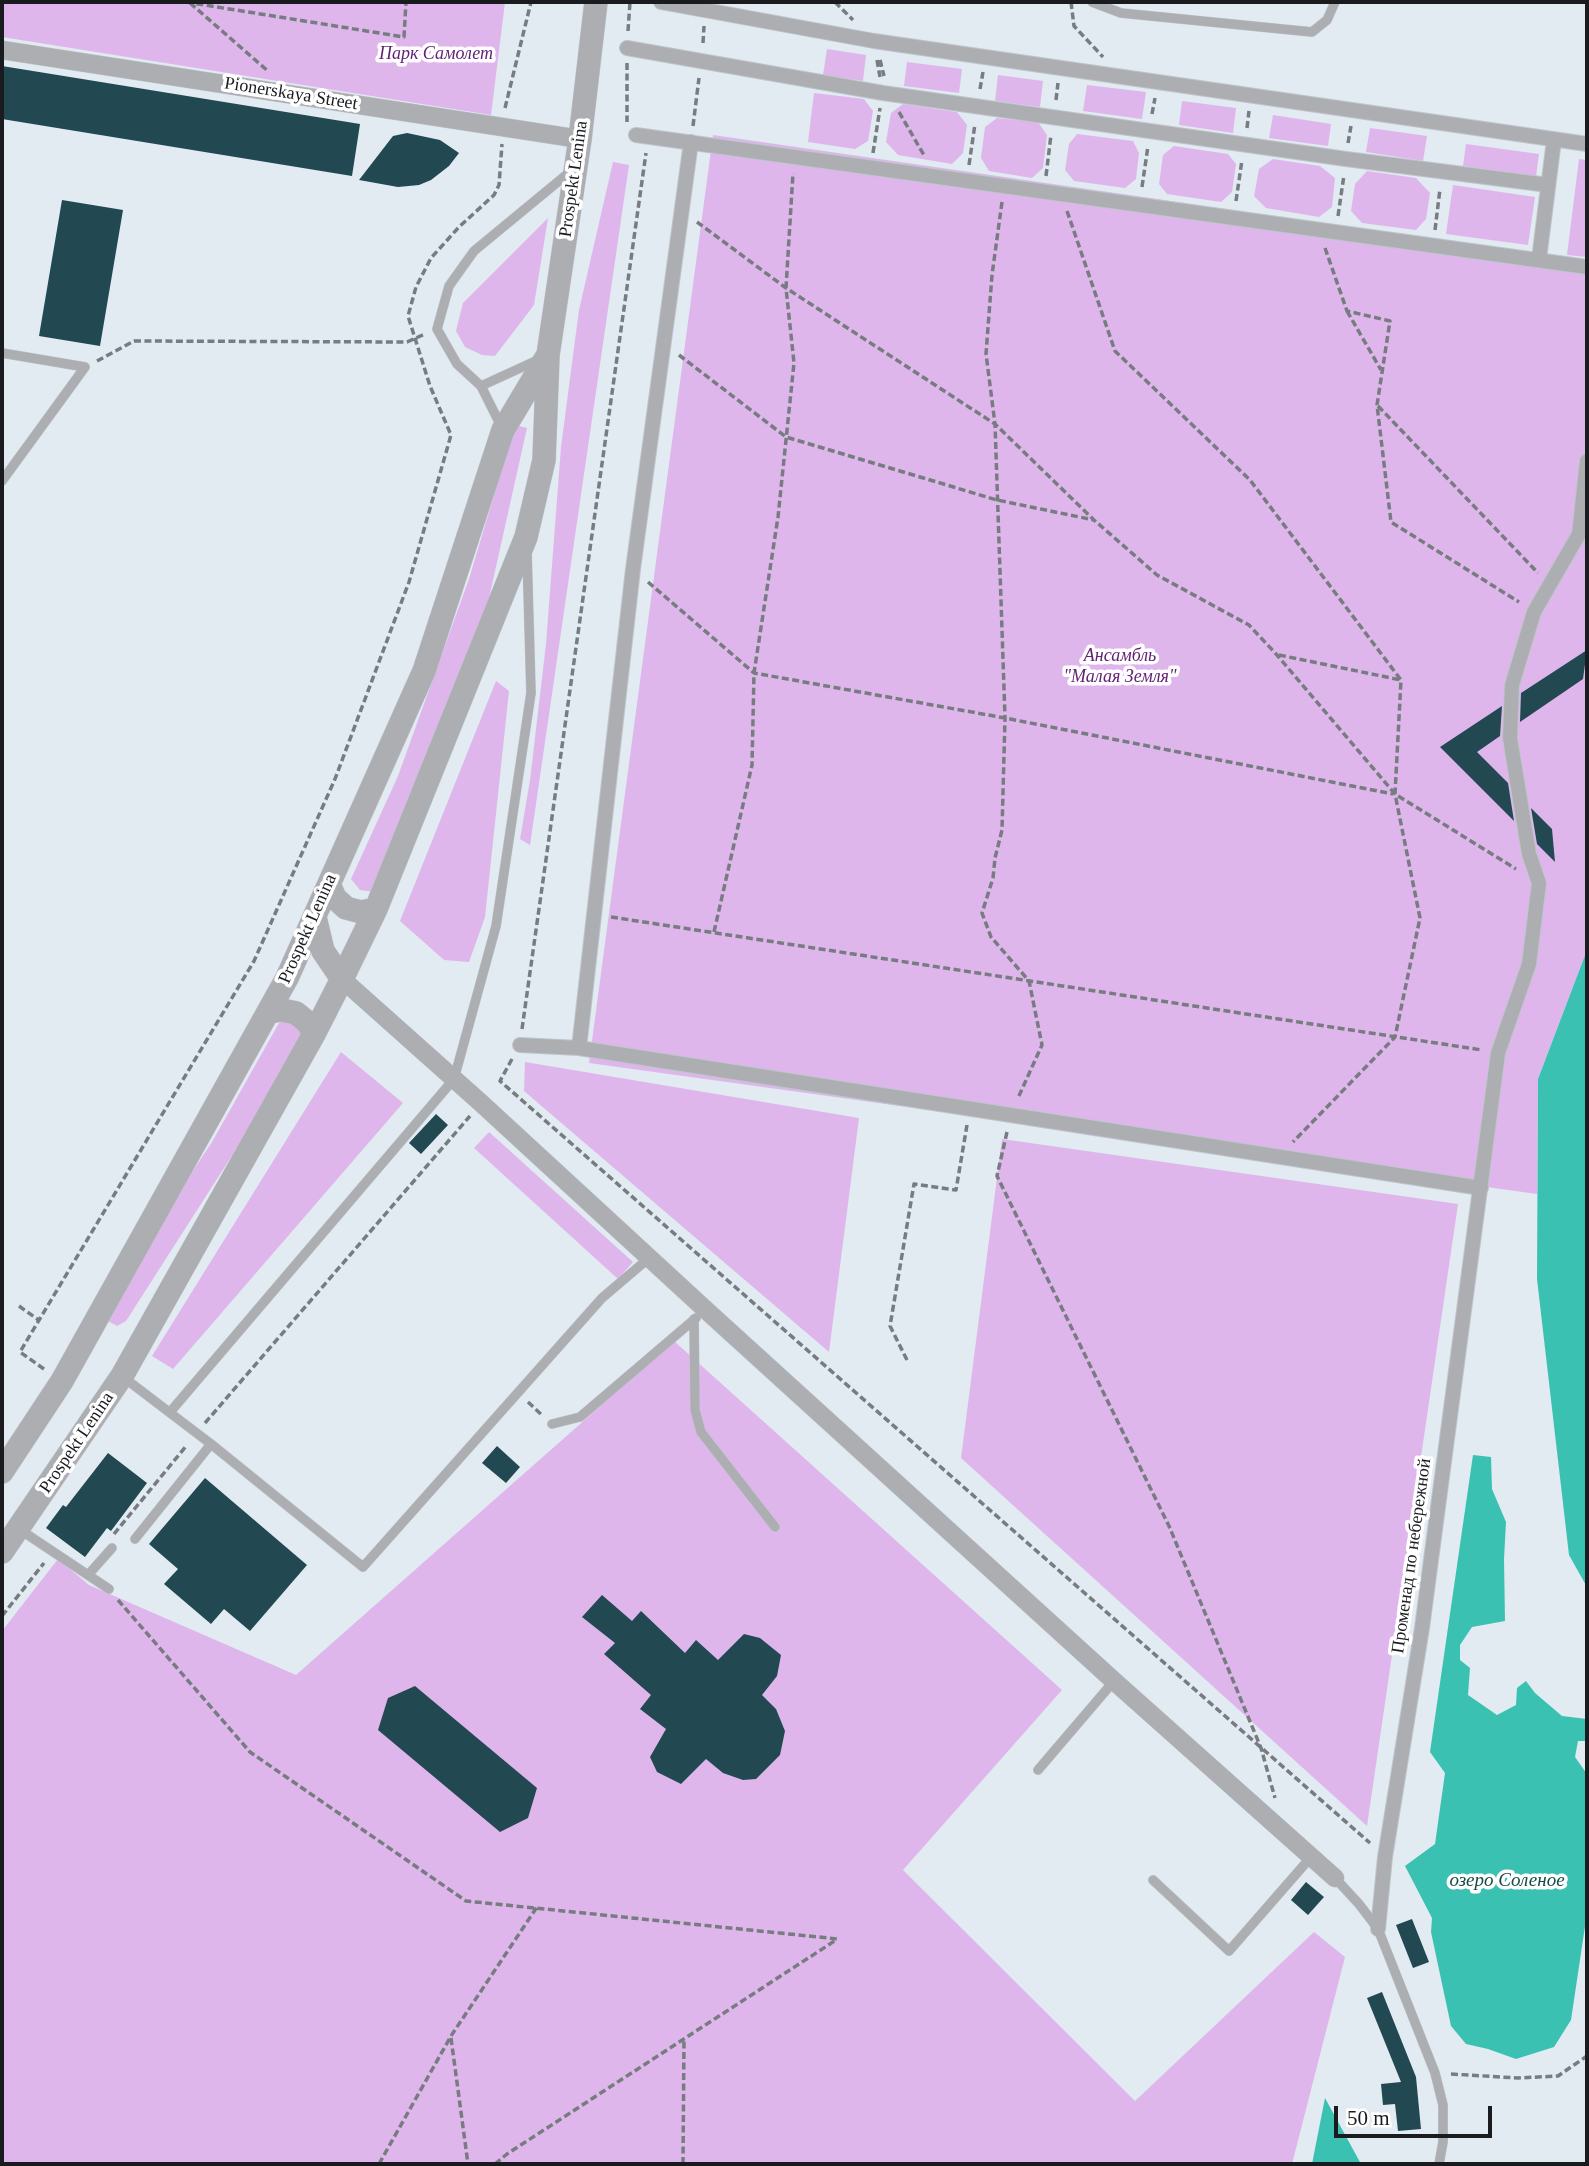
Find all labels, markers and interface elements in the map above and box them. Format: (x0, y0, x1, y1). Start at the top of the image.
park label: Парк Самолет (379, 43, 493, 65)
street label: Pionerskaya Street (223, 73, 359, 115)
street label: Prospekt Lenina (555, 119, 593, 239)
park label: Ансамбль "Малая Земля" (1064, 645, 1176, 688)
street label: Prospekt Lenina (274, 871, 342, 987)
street label: Prospekt Lenina (35, 1388, 119, 1498)
street label: Променад по небережной (1388, 1457, 1436, 1655)
water label: озеро Соленое (1449, 1870, 1565, 1892)
scale bar (1337, 2092, 1494, 2136)
text: 50 m (1347, 2106, 1390, 2130)

